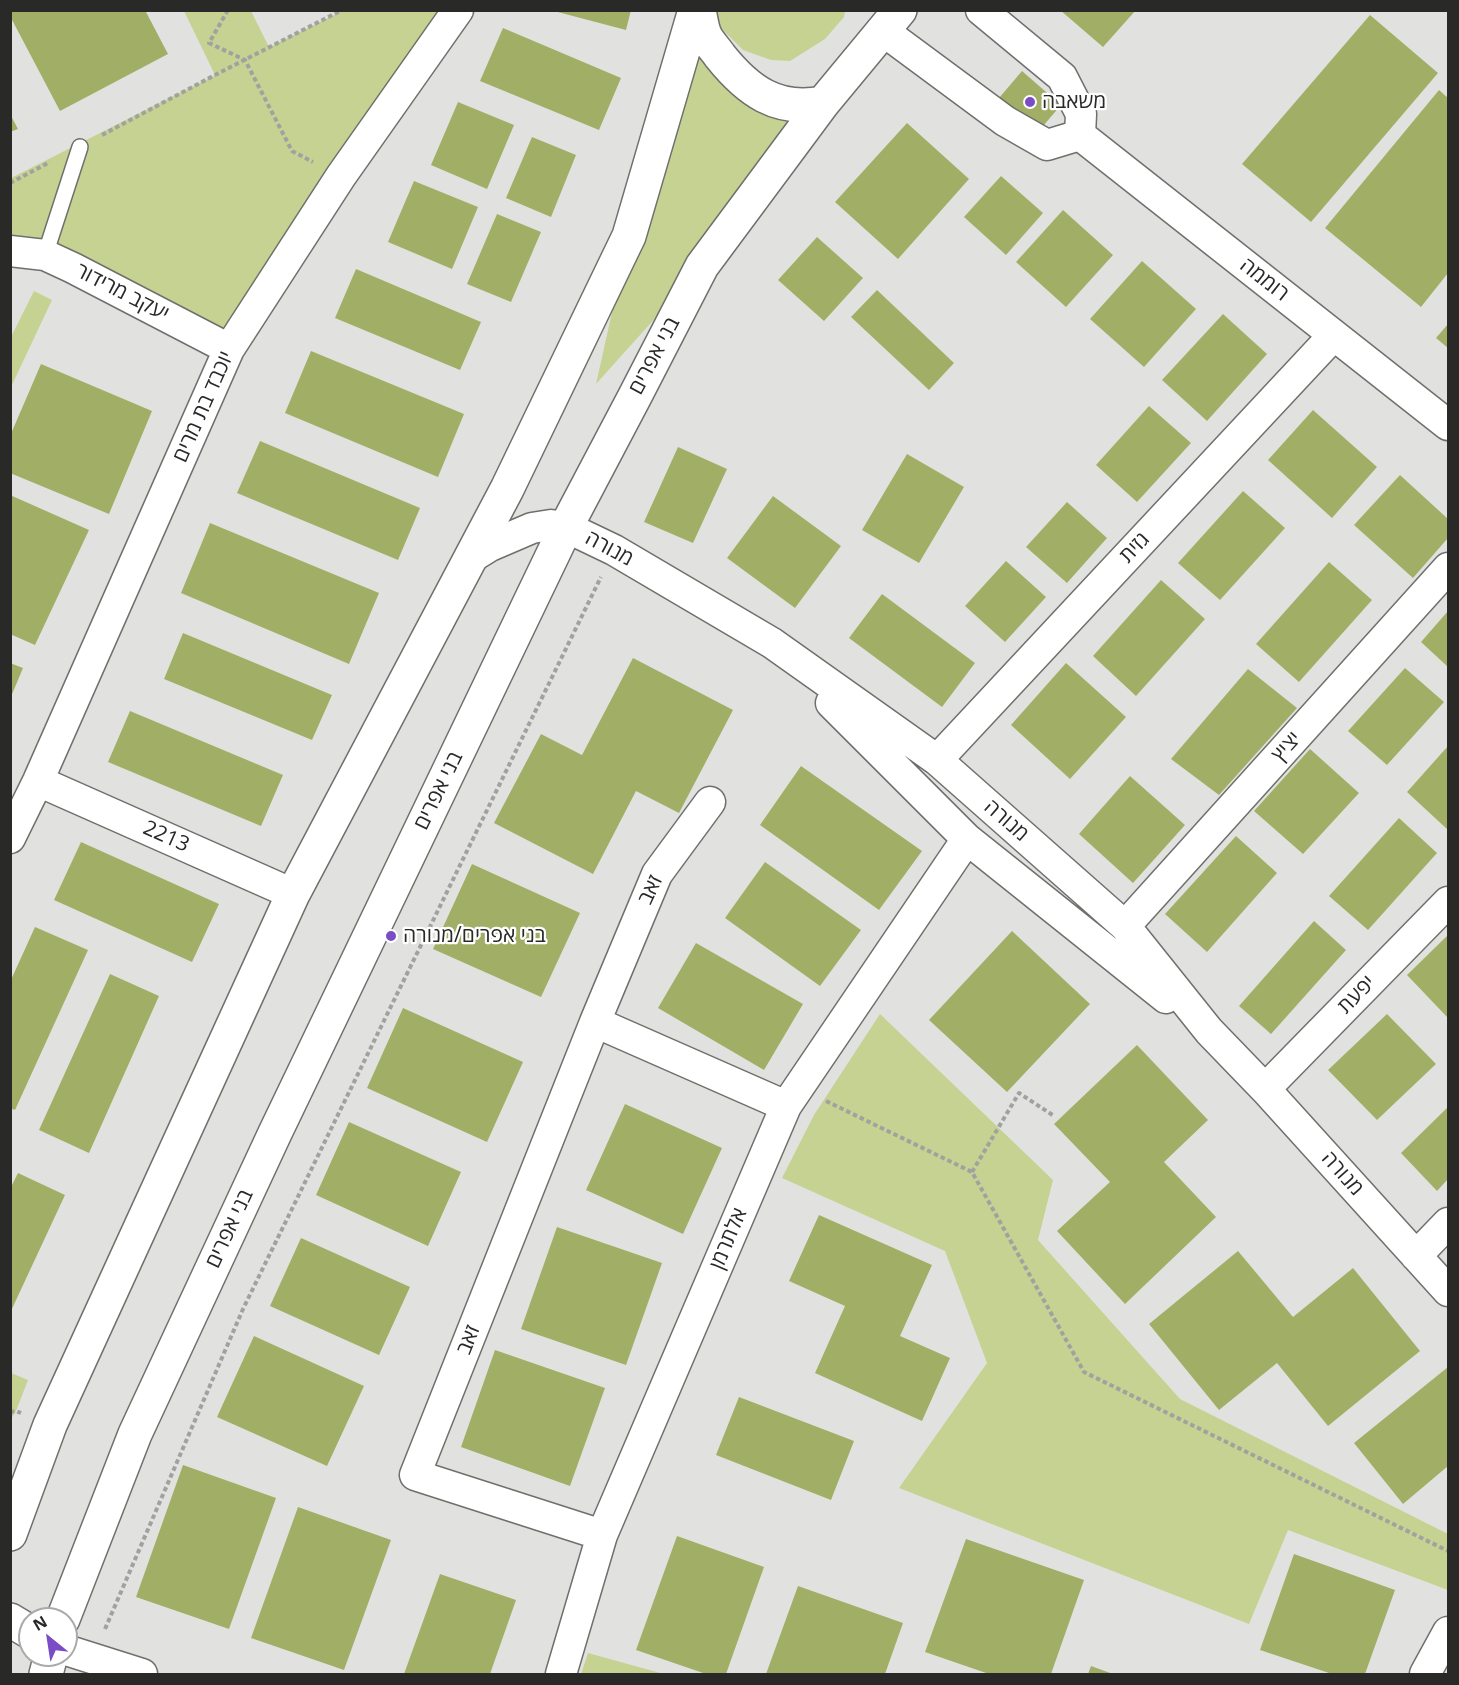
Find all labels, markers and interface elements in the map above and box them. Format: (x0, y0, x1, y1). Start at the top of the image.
place label: משאבה (1042, 89, 1106, 115)
marker: משאבה (1023, 95, 1037, 109)
street label: רוממה (1235, 253, 1293, 307)
street label: יעקב מרידור (71, 259, 173, 327)
street label: בני אפרים (624, 313, 686, 399)
street label: יוכבד בת מרים (168, 348, 240, 466)
street label: מנורה (581, 526, 637, 572)
street label: גזית (1115, 528, 1155, 568)
street label: יציץ (1267, 727, 1307, 767)
street label: בני אפרים (409, 748, 469, 834)
street label: מנורה (978, 795, 1034, 847)
street label: 2213 (139, 816, 193, 858)
street label: זאב (633, 872, 669, 908)
place label: בני אפרים/מנורה (403, 923, 546, 949)
marker: בני אפרים/מנורה (384, 929, 398, 943)
street label: יפעת (1333, 971, 1381, 1019)
street label: מנורה (1316, 1147, 1368, 1201)
street label: בני אפרים (201, 1186, 259, 1272)
street label: אלתרמן (705, 1204, 753, 1274)
street label: זאב (452, 1322, 486, 1358)
north arrow (18, 1607, 78, 1667)
text: N (29, 1610, 51, 1636)

